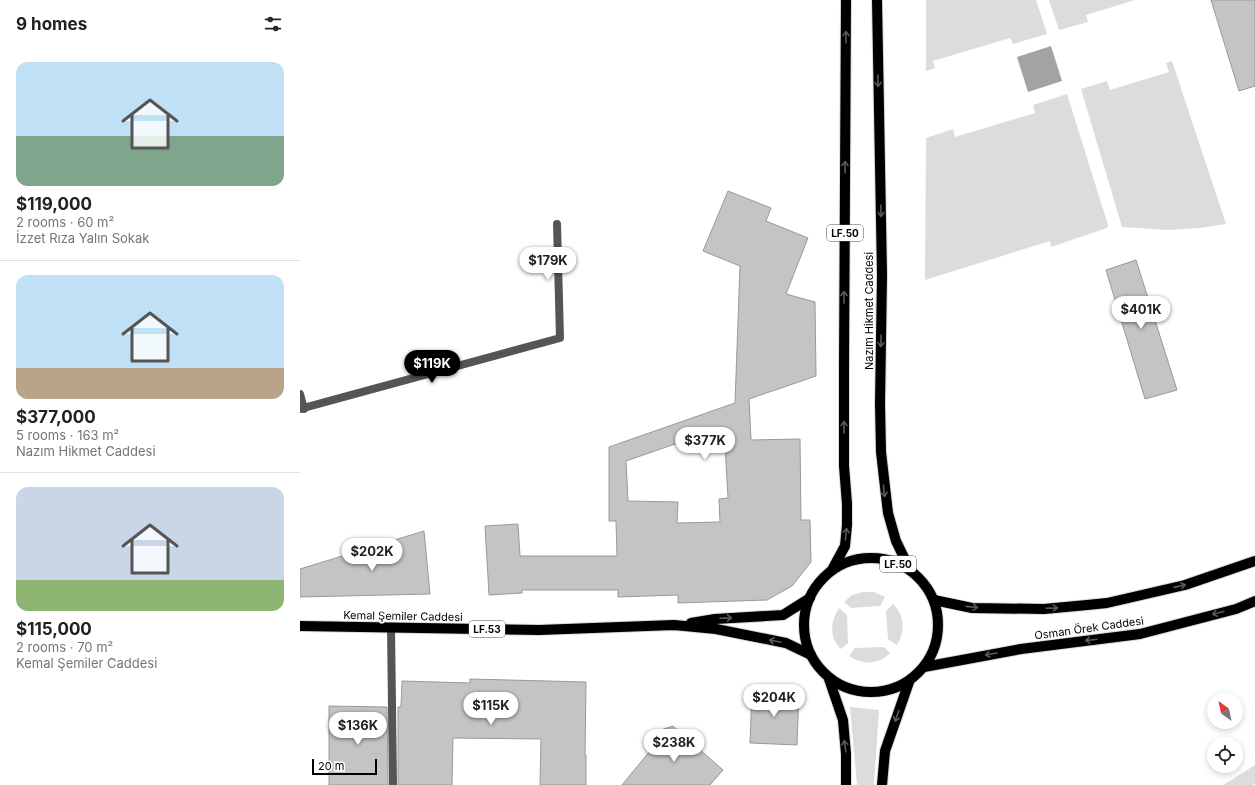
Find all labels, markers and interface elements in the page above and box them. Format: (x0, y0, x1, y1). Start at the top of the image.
icon: filters (262, 13, 284, 35)
text: 9 homes (16, 14, 87, 34)
one-way arrow (842, 31, 850, 44)
one-way arrow (875, 74, 882, 87)
icon: home (114, 88, 186, 160)
one-way arrow (841, 161, 849, 174)
text: $119,000 (16, 194, 92, 214)
one-way arrow (877, 204, 885, 217)
text: 2 rooms · 60 m² (16, 214, 114, 230)
road number: LF.50 (827, 225, 863, 241)
text: İzzet Rıza Yalın Sokak (16, 230, 149, 246)
pin: $179K (520, 247, 576, 281)
text: $179K (528, 252, 568, 268)
street label: Nazım Hikmet Caddesi (862, 252, 876, 370)
one-way arrow (840, 291, 848, 304)
pin: $401K (1113, 296, 1169, 330)
icon: home (114, 301, 186, 373)
text: $401K (1120, 301, 1162, 317)
one-way arrow (877, 334, 885, 347)
pin: $119K (404, 350, 460, 384)
text: $119K (413, 355, 451, 371)
text: $377,000 (16, 407, 96, 427)
one-way arrow (840, 421, 848, 434)
text: 5 rooms · 163 m² (16, 427, 119, 443)
pin: $377K (677, 427, 733, 461)
text: $377K (684, 432, 726, 448)
text: Nazım Hikmet Caddesi (16, 443, 156, 459)
one-way arrow (881, 484, 888, 497)
icon: home (114, 513, 186, 585)
one-way arrow (842, 528, 850, 541)
pin: $202K (344, 538, 400, 572)
text: $202K (350, 543, 394, 559)
road number: LF.50 (880, 556, 916, 572)
one-way arrow (1173, 582, 1186, 590)
one-way arrow (966, 603, 979, 611)
one-way arrow (1045, 605, 1058, 612)
street label: Kemal Şemiler Caddesi (343, 608, 463, 624)
one-way arrow (1212, 610, 1225, 618)
street label: Osman Örek Caddesi (1034, 613, 1144, 643)
one-way arrow (719, 615, 732, 622)
text: $115,000 (16, 619, 92, 639)
road number: LF.53 (469, 621, 505, 637)
one-way arrow (768, 636, 781, 644)
one-way arrow (1085, 636, 1098, 644)
text: 2 rooms · 70 m² (16, 639, 113, 655)
one-way arrow (985, 650, 998, 658)
text: Kemal Şemiler Caddesi (16, 655, 157, 671)
pin: $204K (746, 684, 802, 718)
text: $204K (752, 689, 796, 705)
pin: $115K (463, 692, 519, 726)
north arrow (1207, 693, 1243, 729)
map controls (1207, 693, 1243, 773)
text: $115K (472, 697, 510, 713)
one-way arrow (893, 710, 900, 723)
pin: $136K (330, 712, 386, 746)
text: $136K (338, 717, 378, 733)
pin: $238K (646, 729, 702, 763)
text: $238K (653, 734, 695, 750)
button: locate (1207, 737, 1243, 773)
one-way arrow (841, 740, 849, 753)
scale bar (312, 757, 377, 776)
text: 20 m (318, 759, 344, 773)

